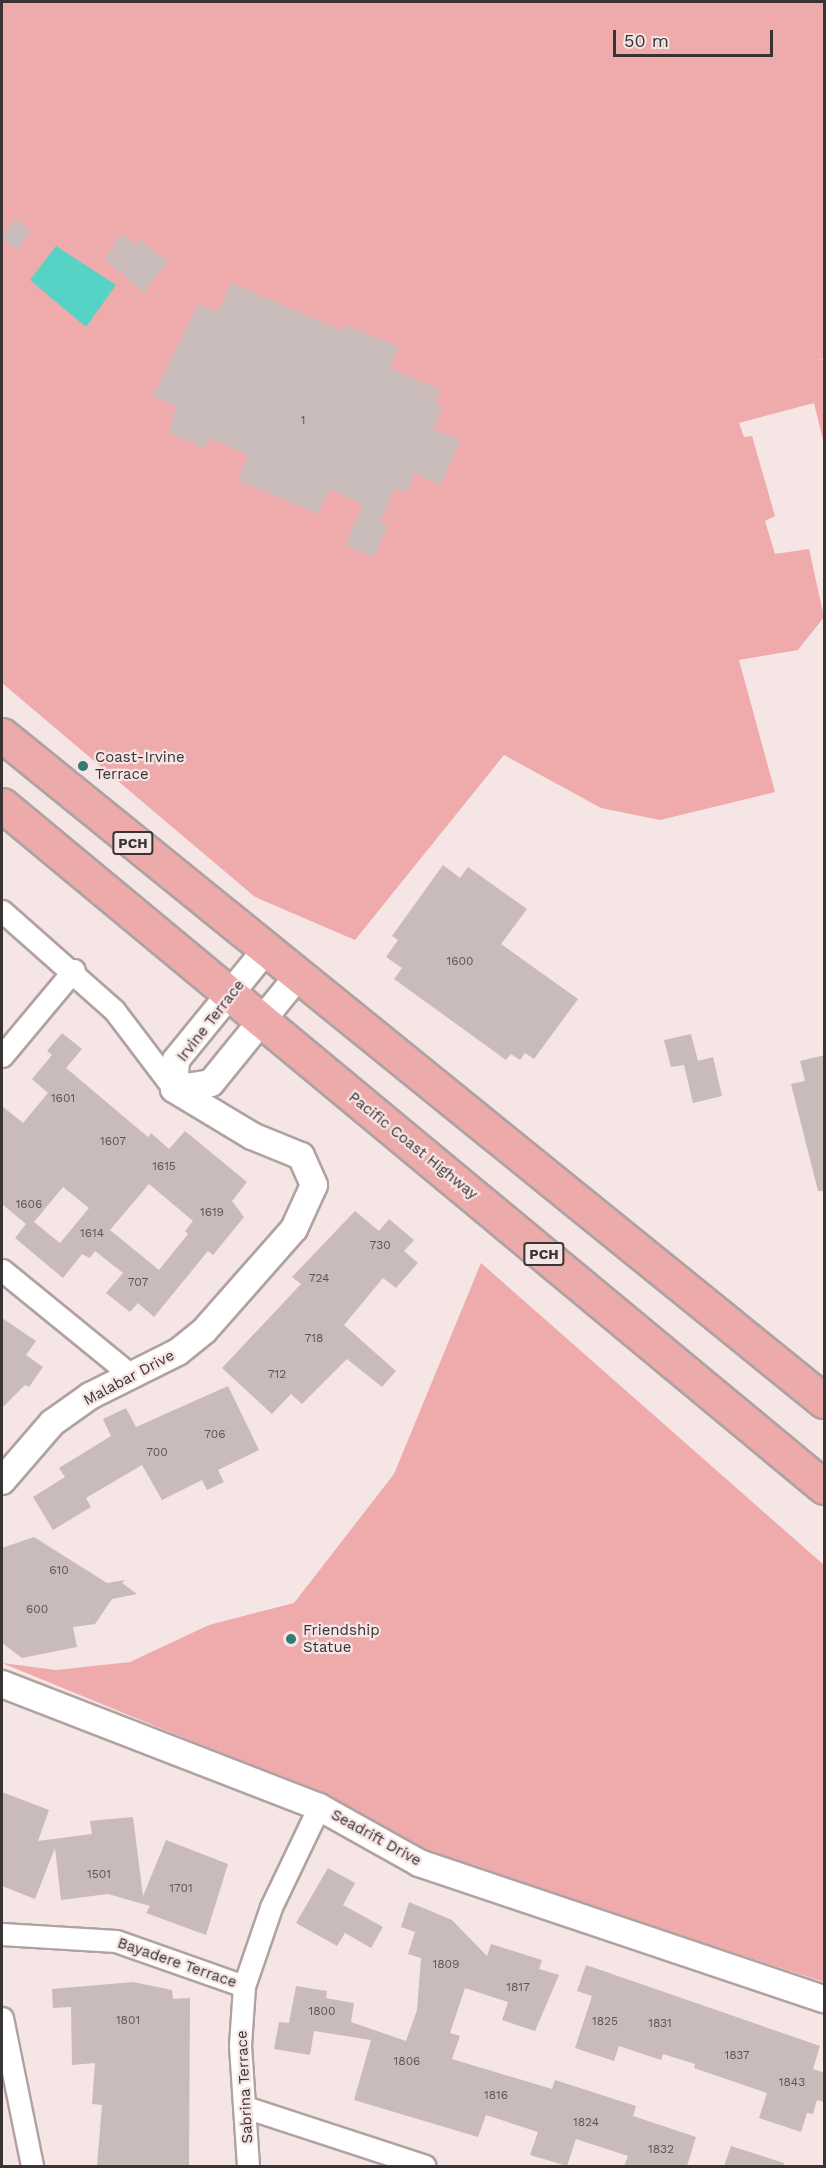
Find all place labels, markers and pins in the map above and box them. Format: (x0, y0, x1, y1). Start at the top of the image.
place label: Coast-Irvine Terrace (95, 748, 185, 783)
marker: Coast-Irvine Terrace (76, 759, 90, 773)
place label: Friendship Statue (303, 1621, 380, 1656)
marker: Friendship Statue (284, 1632, 298, 1646)

